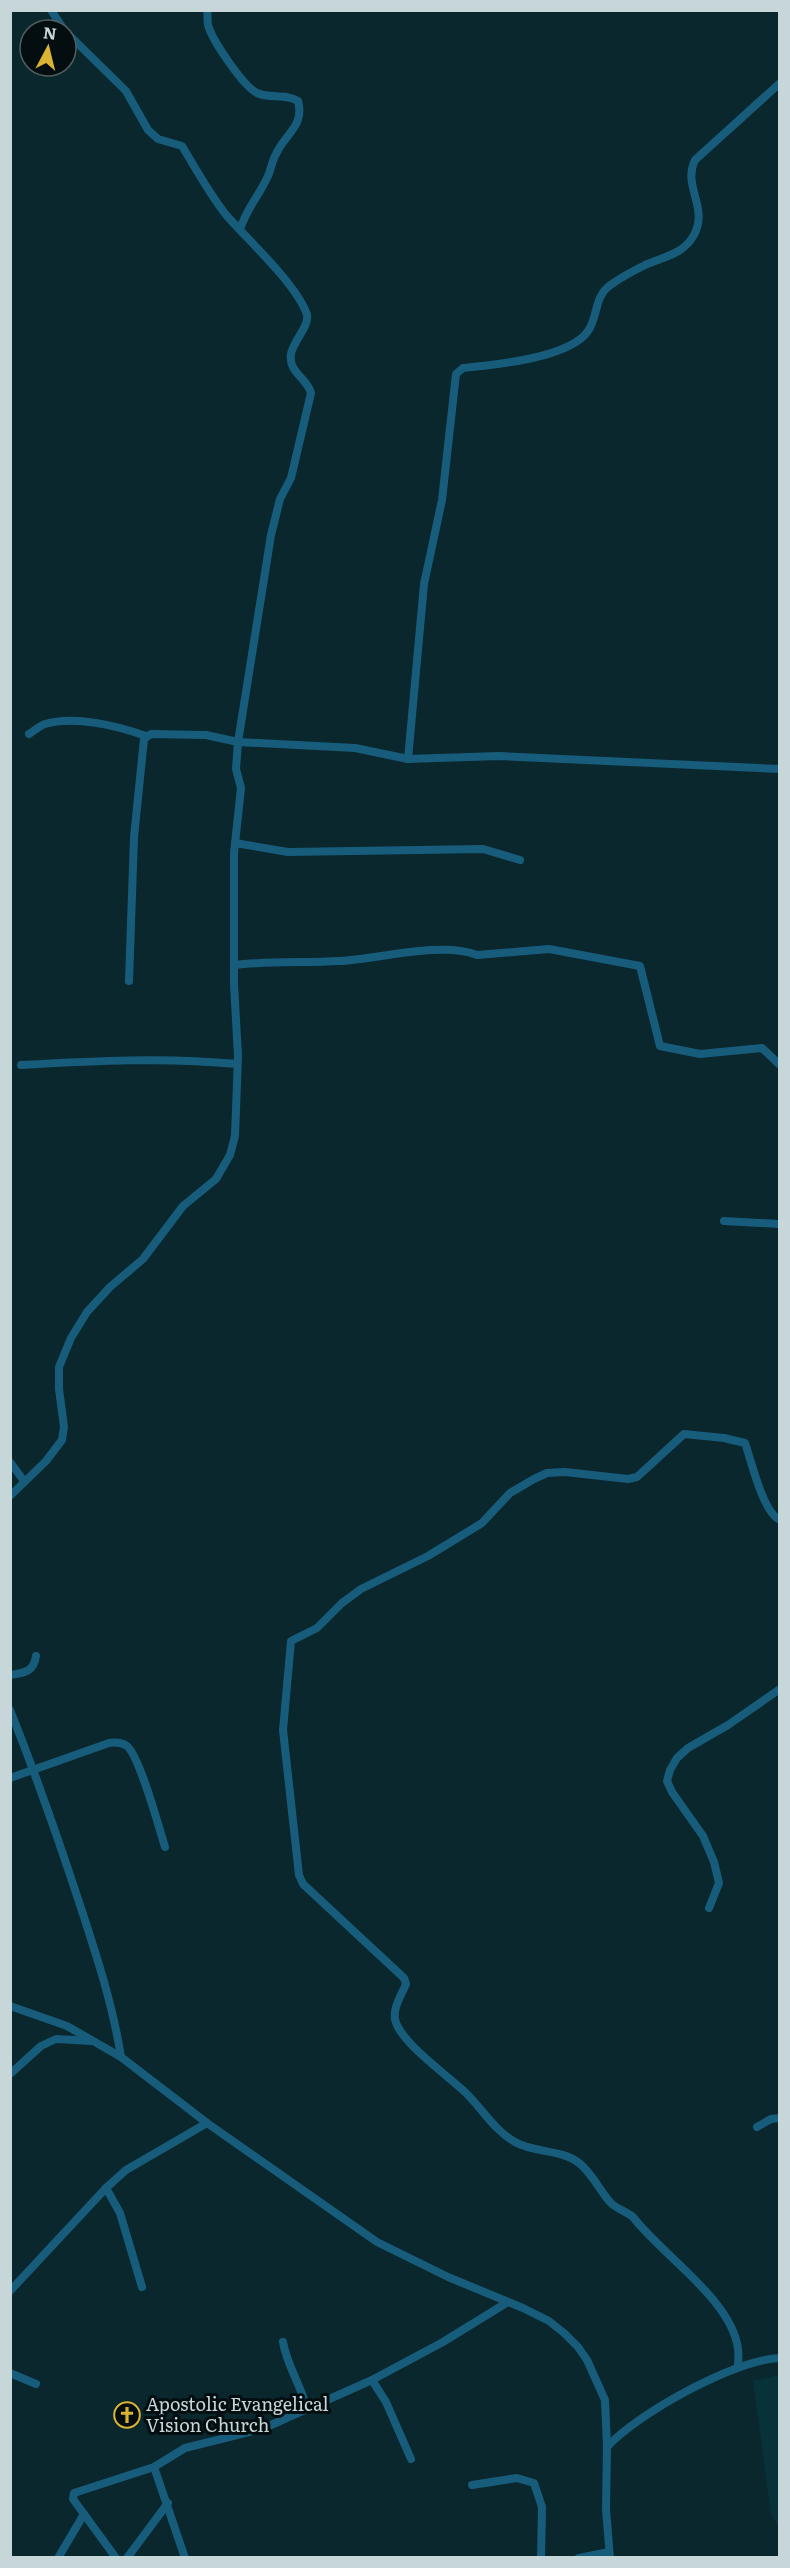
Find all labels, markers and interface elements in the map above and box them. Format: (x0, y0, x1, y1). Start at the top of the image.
north arrow (18, 18, 78, 78)
text: N (42, 19, 58, 45)
place label: Apostolic Evangelical Vision Church (146, 2390, 329, 2438)
church icon: Apostolic Evangelical Vision Church (112, 2400, 142, 2430)

